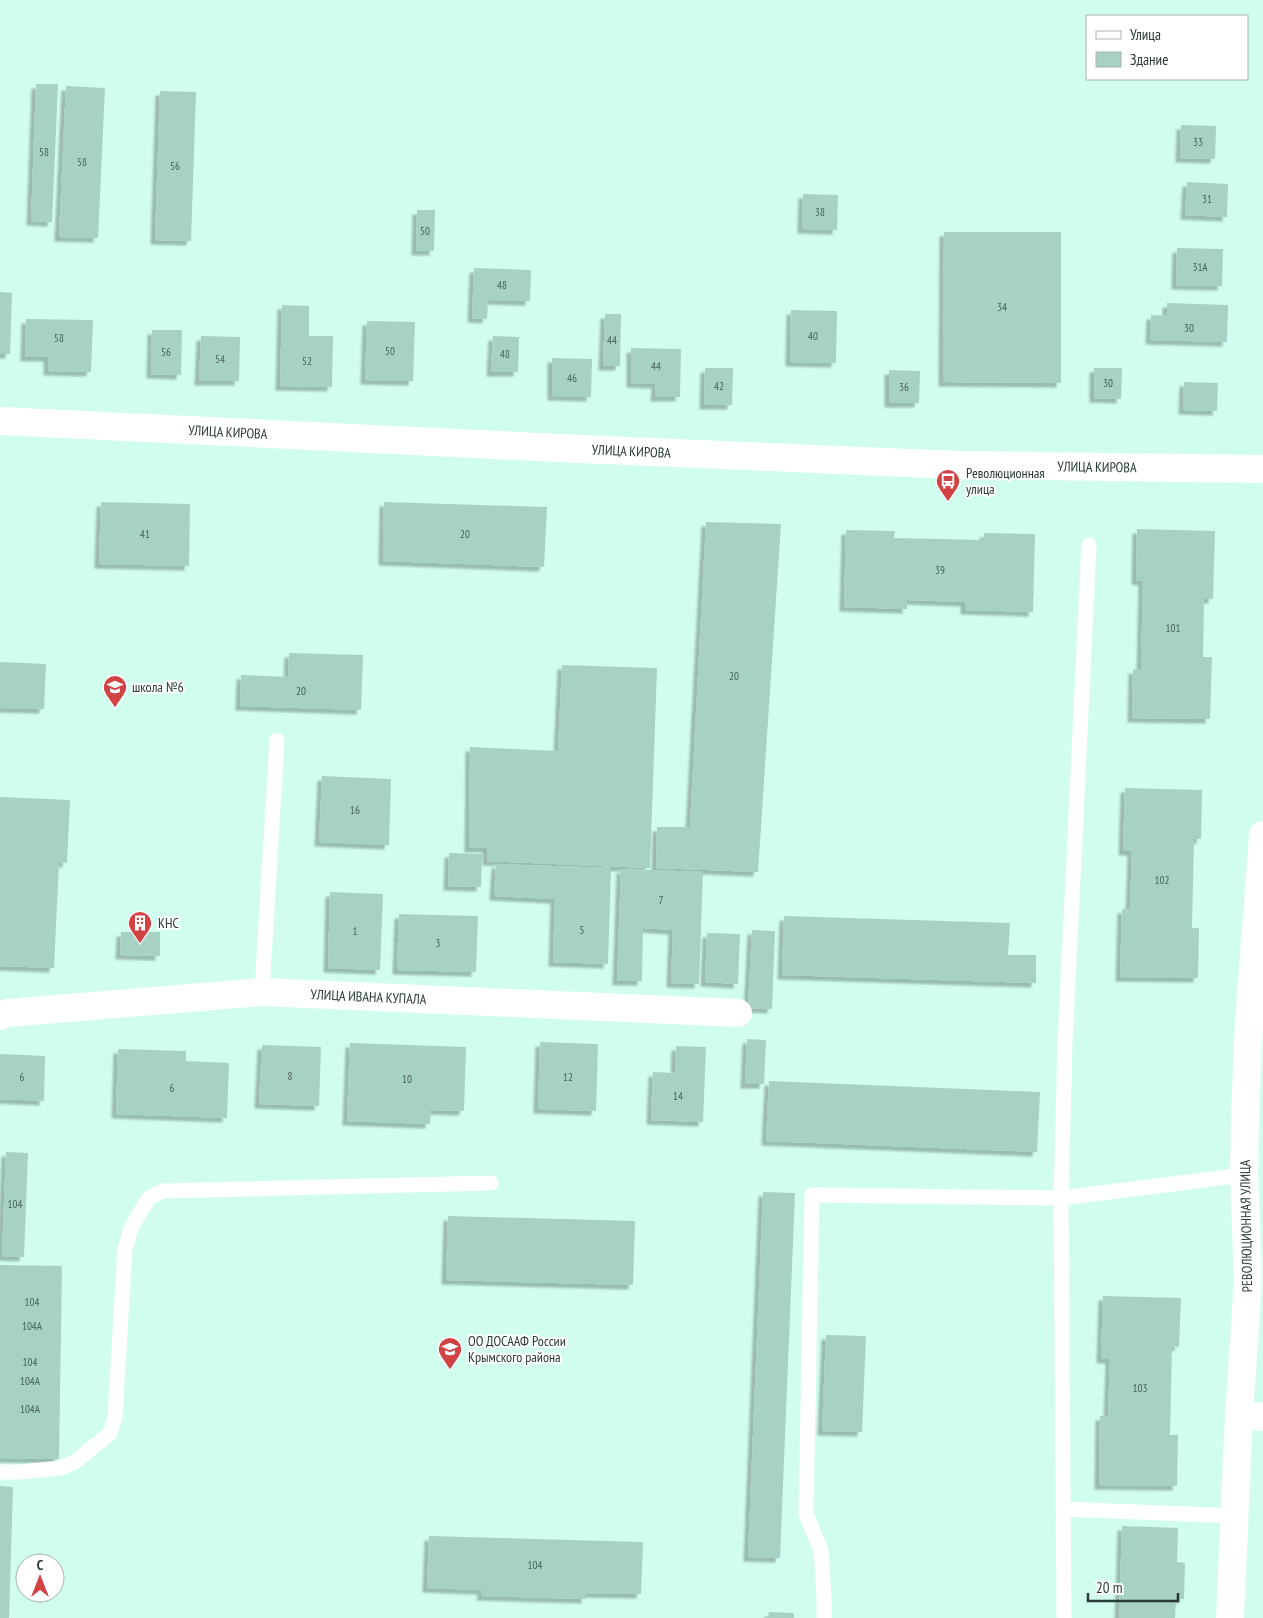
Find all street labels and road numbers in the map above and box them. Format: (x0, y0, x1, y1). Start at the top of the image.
street label: УЛИЦА КИРОВА (188, 421, 268, 443)
street label: УЛИЦА КИРОВА (591, 441, 672, 462)
street label: УЛИЦА КИРОВА (1057, 457, 1137, 476)
street label: УЛИЦА ИВАНА КУПАЛА (310, 985, 427, 1008)
street label: РЕВОЛЮЦИОННАЯ УЛИЦА (1236, 1159, 1256, 1292)

